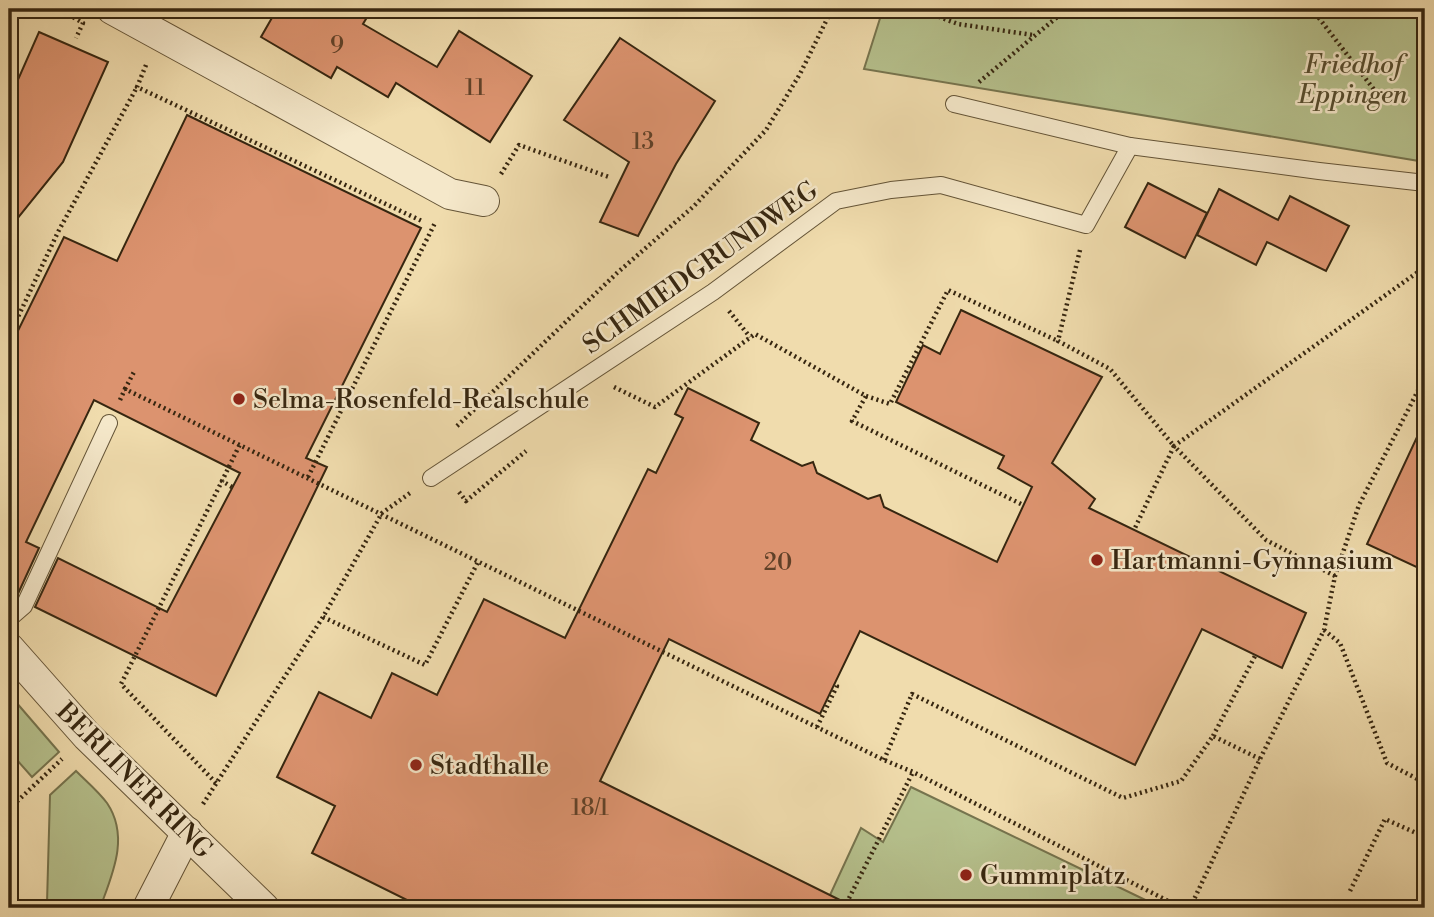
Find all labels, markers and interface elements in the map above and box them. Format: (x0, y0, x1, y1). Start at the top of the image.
house number: 9 (330, 32, 344, 60)
park label: Friedhof Eppingen (1297, 49, 1408, 111)
house number: 11 (465, 74, 485, 102)
house number: 13 (632, 128, 654, 156)
street label: SCHMIEDGRUNDWEG (577, 174, 824, 361)
place label: Selma-Rosenfeld-Realschule (253, 384, 589, 416)
marker: Selma-Rosenfeld-Realschule (231, 391, 247, 407)
place label: Hartmanni-Gymnasium (1111, 545, 1394, 577)
house number: 20 (764, 549, 792, 577)
marker: Hartmanni-Gymnasium (1089, 552, 1105, 568)
street label: BERLINER RING (49, 695, 219, 865)
place label: Stadthalle (430, 750, 549, 782)
marker: Stadthalle (408, 757, 424, 773)
house number: 18/1 (571, 794, 609, 822)
place label: Gummiplatz (980, 860, 1126, 892)
marker: Gummiplatz (958, 867, 974, 883)

